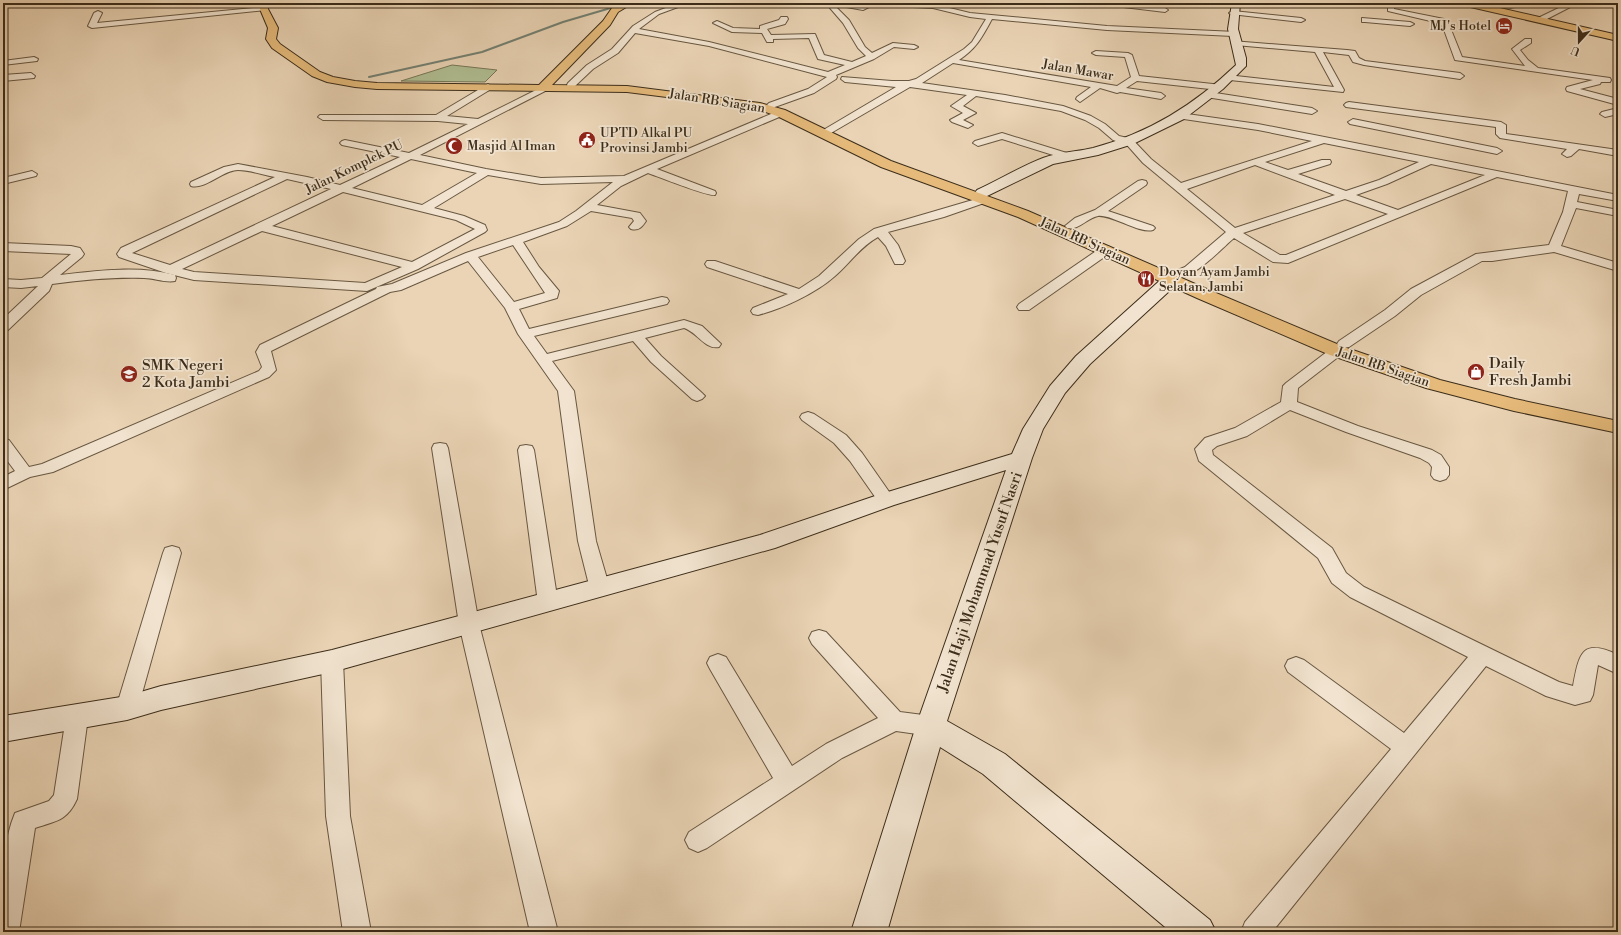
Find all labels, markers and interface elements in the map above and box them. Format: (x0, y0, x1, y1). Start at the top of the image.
hotel icon: MJ's Hotel (1494, 16, 1514, 36)
place label: MJ's Hotel (1430, 18, 1491, 34)
north arrow (1559, 22, 1599, 62)
text: U (1569, 42, 1582, 58)
street label: Jalan Mawar (1040, 56, 1115, 84)
street label: Jalan RB Siagian (667, 85, 767, 117)
place label: UPTD Alkal PU Provinsi Jambi (600, 125, 693, 156)
public building icon: UPTD Alkal PU Provinsi Jambi (577, 130, 597, 150)
street label: Jalan Komplek PU (302, 136, 406, 198)
mosque icon: Masjid Al Iman (444, 136, 464, 156)
place label: Masjid Al Iman (467, 138, 556, 154)
street label: Jalan RB Siagian (1036, 213, 1133, 268)
place label: Doyan Ayam Jambi Selatan, Jambi (1159, 264, 1270, 295)
restaurant icon: Doyan Ayam Jambi Selatan, Jambi (1136, 269, 1156, 289)
street label: Jalan RB Siagian (1333, 343, 1432, 391)
place label: Daily Fresh Jambi (1489, 354, 1572, 390)
place label: SMK Negeri 2 Kota Jambi (142, 356, 230, 392)
shop icon: Daily Fresh Jambi (1466, 362, 1486, 382)
school or university icon: SMK Negeri 2 Kota Jambi (119, 364, 139, 384)
street label: Jalan Haji Mohammad Yusuf Nasri (933, 469, 1027, 696)

